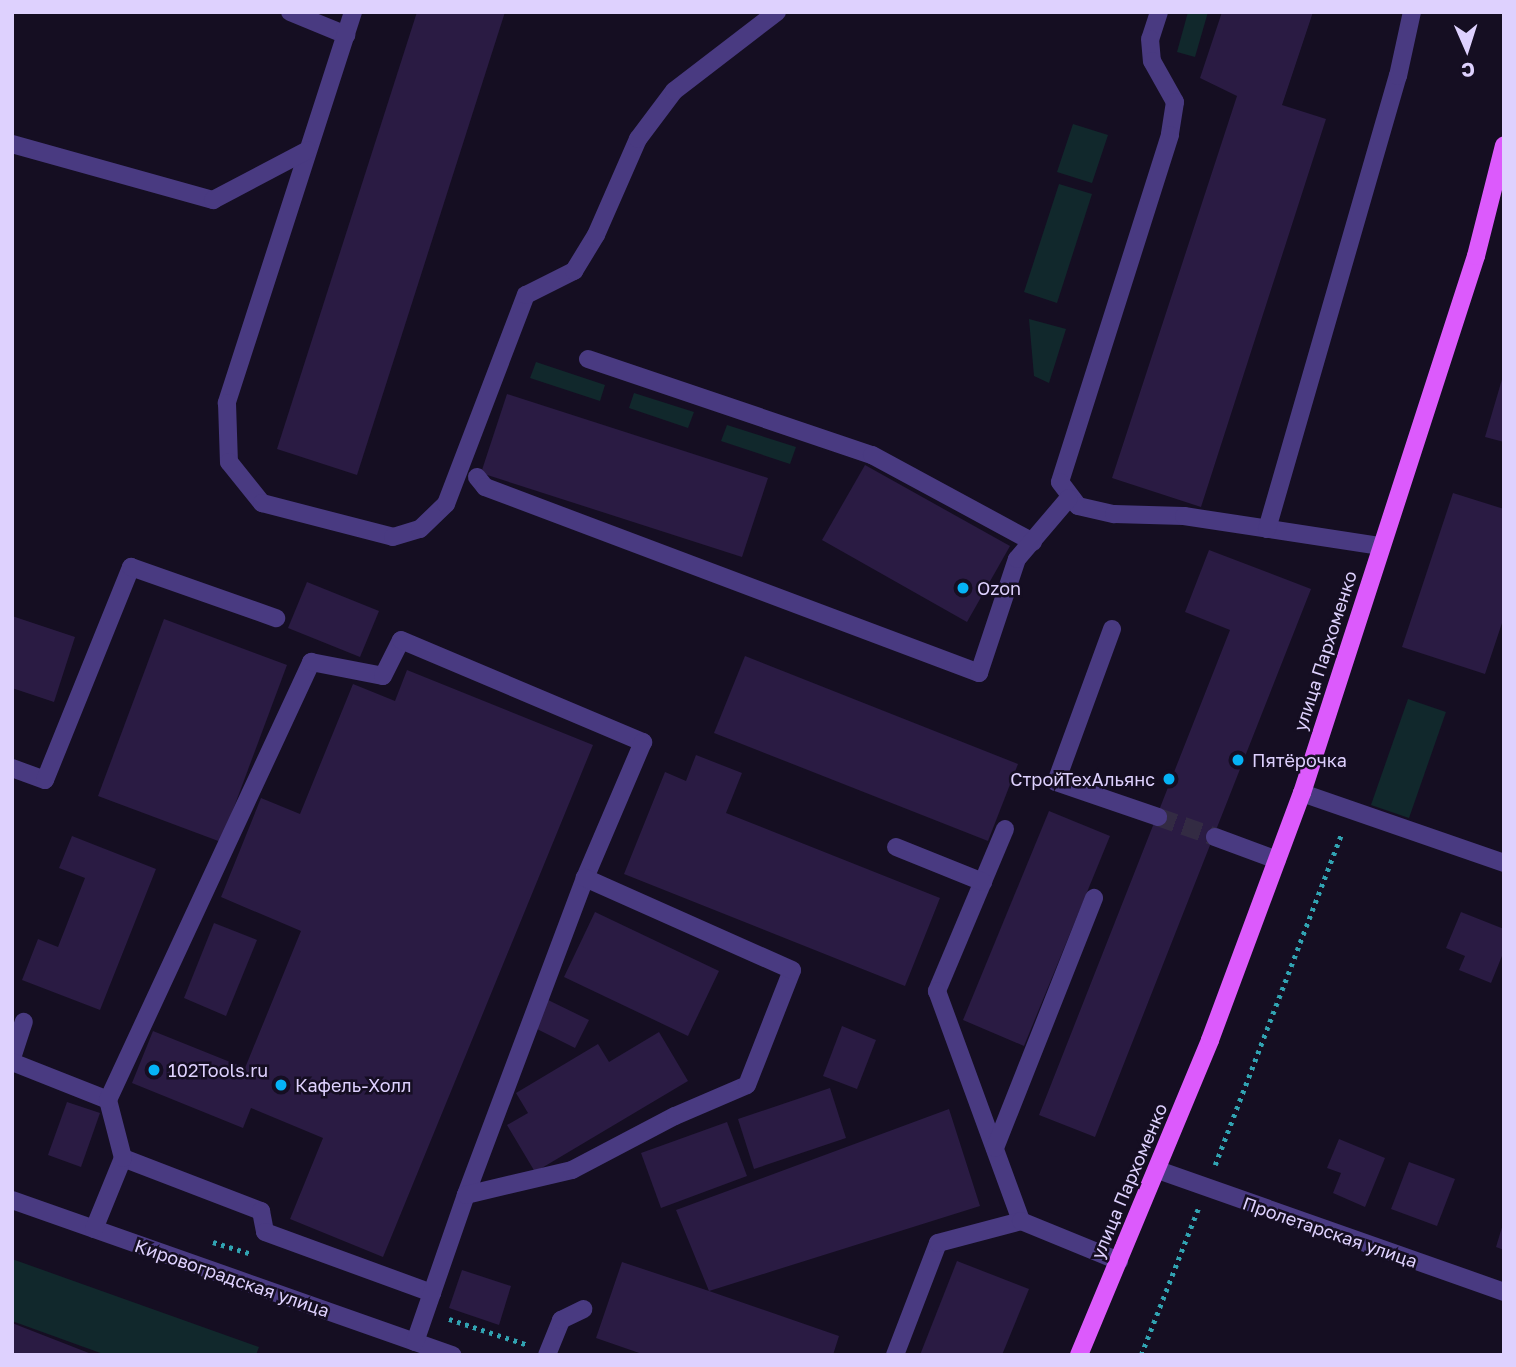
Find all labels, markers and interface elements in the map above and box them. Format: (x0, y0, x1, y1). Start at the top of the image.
north arrow (1432, 14, 1502, 84)
text: С (1461, 59, 1475, 82)
street label: улица Пархоменко (1289, 568, 1361, 734)
place label: Ozon (977, 577, 1021, 599)
marker: Ozon (955, 580, 971, 596)
place label: Пятёрочка (1252, 749, 1347, 771)
marker: Пятёрочка (1230, 752, 1246, 768)
place label: СтройТехАльянс (1010, 768, 1155, 790)
marker: СтройТехАльянс (1161, 771, 1177, 787)
place label: 102Tools.ru (168, 1059, 268, 1081)
marker: 102Tools.ru (146, 1062, 162, 1078)
place label: Кафель-Холл (295, 1074, 412, 1096)
marker: Кафель-Холл (273, 1077, 289, 1093)
street label: улица Пархоменко (1086, 1100, 1172, 1262)
street label: Пролетарская улица (1240, 1192, 1420, 1272)
street label: Кировоградская улица (132, 1235, 332, 1321)

